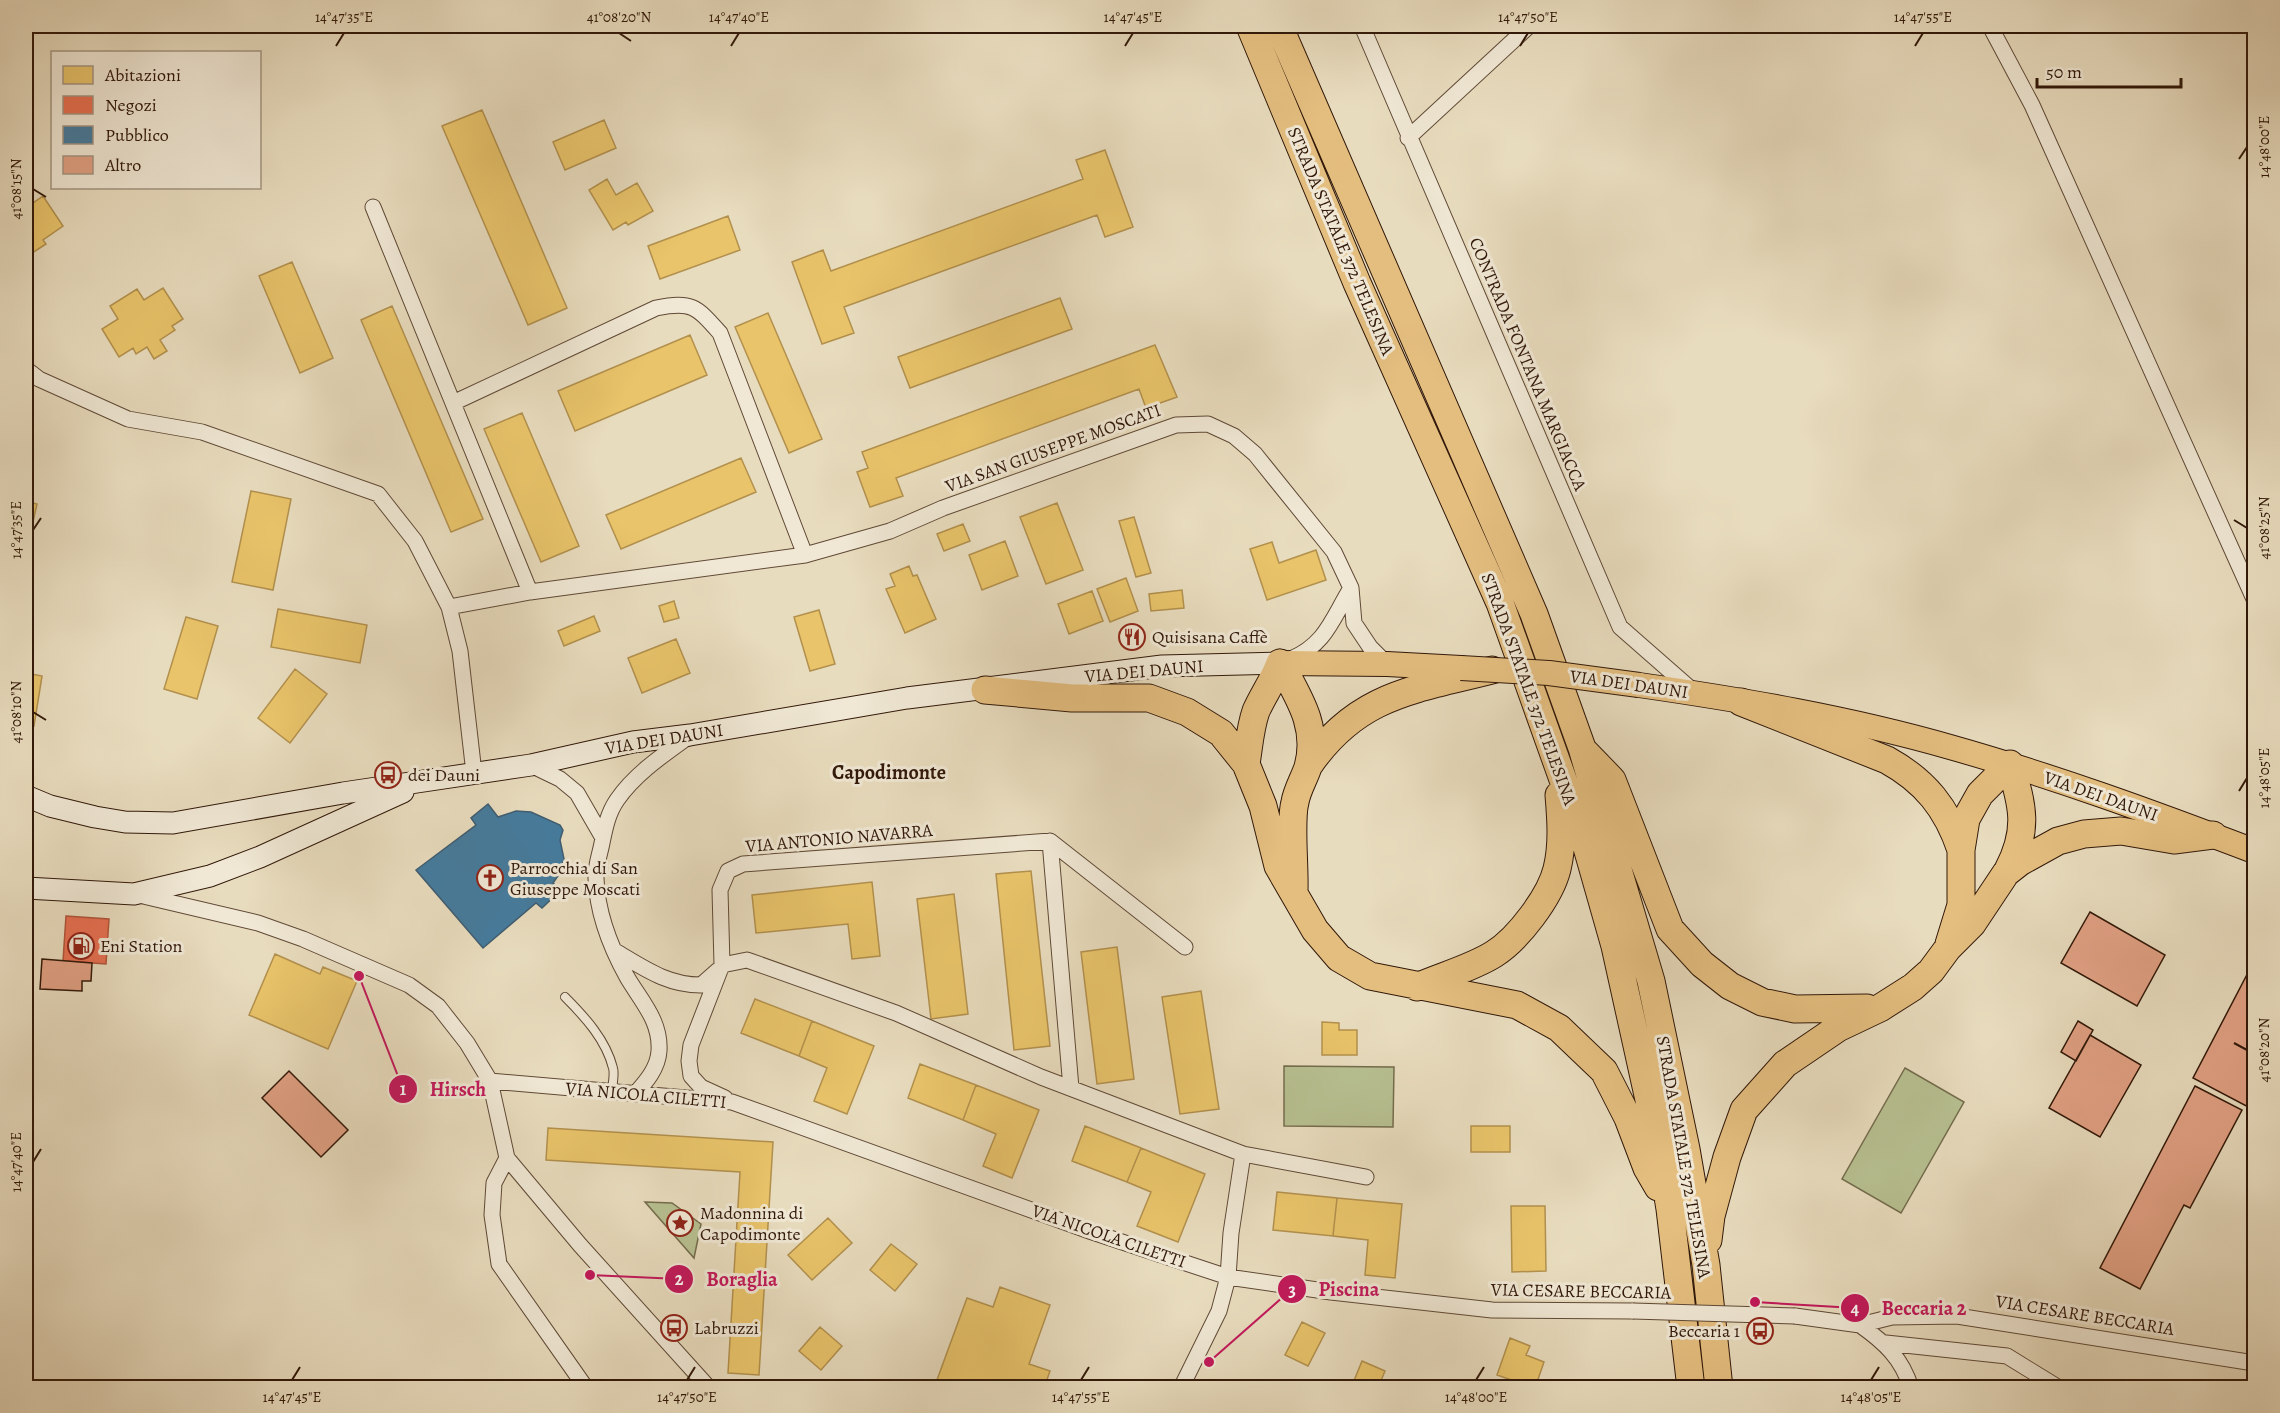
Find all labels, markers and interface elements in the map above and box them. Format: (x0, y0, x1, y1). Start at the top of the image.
text: 14°47'35"E (315, 7, 373, 27)
text: 41°08'20"N (587, 7, 652, 27)
text: 14°47'40"E (709, 7, 769, 27)
text: 14°47'45"E (1104, 7, 1162, 27)
text: 14°47'50"E (1498, 7, 1558, 27)
text: 14°47'55"E (1894, 7, 1952, 27)
legend (51, 51, 261, 189)
scale bar (2037, 51, 2181, 89)
text: 50 m (2046, 60, 2082, 84)
text: Abitazioni (104, 63, 181, 87)
text: Negozi (105, 93, 157, 117)
text: 14°48'00"E (2254, 116, 2274, 178)
text: Pubblico (105, 123, 169, 147)
street label: STRADA STATALE 372 TELESINA (1282, 123, 1400, 359)
text: Altro (104, 153, 141, 177)
text: 41°08'15"N (6, 158, 26, 220)
street label: CONTRADA FONTANA MARGIACCA (1464, 234, 1593, 495)
street label: VIA SAN GIUSEPPE MOSCATI (941, 398, 1164, 499)
text: 41°08'25"N (2254, 496, 2274, 560)
text: 14°47'35"E (6, 501, 26, 559)
street label: STRADA STATALE 372 TELESINA (1476, 569, 1582, 809)
restaurant icon: Quisisana Caffè (1117, 622, 1147, 652)
place label: Quisisana Caffè (1152, 625, 1268, 649)
street label: VIA DEI DAUNI (1083, 654, 1204, 688)
street label: VIA DEI DAUNI (1567, 664, 1690, 704)
text: 41°08'10"N (6, 680, 26, 743)
street label: VIA DEI DAUNI (602, 718, 725, 760)
text: 14°48'05"E (2254, 748, 2274, 808)
district label: Capodimonte (832, 759, 946, 786)
bus stop icon: dei Dauni (373, 760, 403, 790)
place label: dei Dauni (408, 763, 480, 787)
street label: VIA DEI DAUNI (2040, 765, 2161, 827)
street label: VIA ANTONIO NAVARRA (743, 818, 934, 858)
place label: Parrocchia di San Giuseppe Moscati (510, 856, 640, 901)
church icon: Parrocchia di San Giuseppe Moscati (475, 863, 505, 893)
fuel station icon: Eni Station (66, 931, 96, 961)
place label: Eni Station (100, 934, 182, 958)
text: 41°08'20"N (2254, 1017, 2274, 1082)
street label: STRADA STATALE 372 TELESINA (1651, 1034, 1717, 1281)
callout: Hirsch (388, 1070, 499, 1108)
text: Hirsch (430, 1076, 486, 1103)
street label: VIA NICOLA CILETTI (564, 1076, 727, 1114)
text: 1 (400, 1077, 407, 1101)
text: 14°47'40"E (6, 1132, 26, 1192)
street label: VIA NICOLA CILETTI (1028, 1198, 1189, 1274)
place label: Madonnina di Capodimonte (700, 1201, 803, 1246)
place icon: Madonnina di Capodimonte (665, 1208, 695, 1238)
callout: Boraglia (664, 1260, 790, 1298)
text: Boraglia (706, 1266, 778, 1293)
text: 2 (675, 1267, 684, 1291)
callout: Piscina (1277, 1270, 1392, 1308)
text: Piscina (1319, 1276, 1380, 1303)
street label: VIA CESARE BECCARIA (1490, 1277, 1672, 1305)
text: 3 (1288, 1278, 1296, 1302)
callout: Beccaria 2 (1840, 1289, 1978, 1327)
street label: VIA CESARE BECCARIA (1993, 1289, 2176, 1341)
text: Beccaria 2 (1882, 1295, 1967, 1322)
text: 4 (1851, 1296, 1860, 1320)
bus stop icon: Labruzzi (659, 1313, 689, 1343)
place label: Labruzzi (694, 1316, 759, 1340)
bus stop icon: Beccaria 1 (1745, 1316, 1775, 1346)
place label: Beccaria 1 (1668, 1319, 1740, 1343)
text: 14°47'45"E (263, 1387, 321, 1407)
text: 14°47'50"E (657, 1387, 717, 1407)
text: 14°47'55"E (1052, 1387, 1110, 1407)
text: 14°48'00"E (1445, 1387, 1507, 1407)
text: 14°48'05"E (1841, 1387, 1901, 1407)

